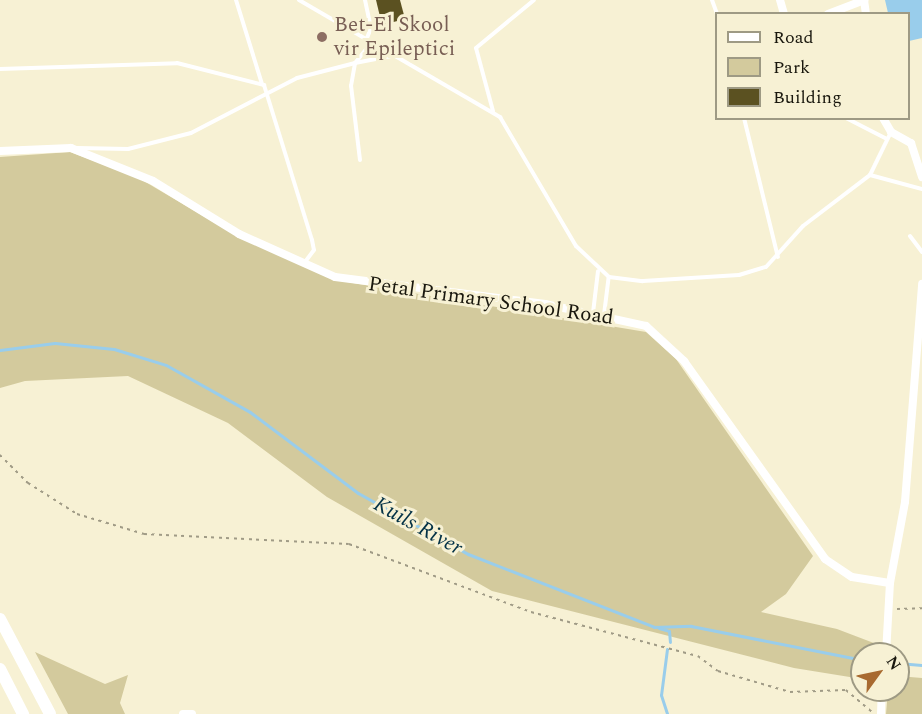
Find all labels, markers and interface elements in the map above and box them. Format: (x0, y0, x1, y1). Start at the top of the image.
place label: Bet-El Skool vir Epileptici (334, 12, 455, 62)
legend (715, 12, 910, 120)
text: Road (773, 24, 814, 51)
marker: Bet-El Skool vir Epileptici (315, 30, 329, 44)
text: Park (773, 54, 810, 81)
text: Building (773, 84, 842, 111)
street label: Petal Primary School Road (367, 271, 615, 331)
water label: Kuils River (369, 491, 467, 561)
north arrow (850, 642, 910, 702)
text: N (880, 651, 907, 675)

